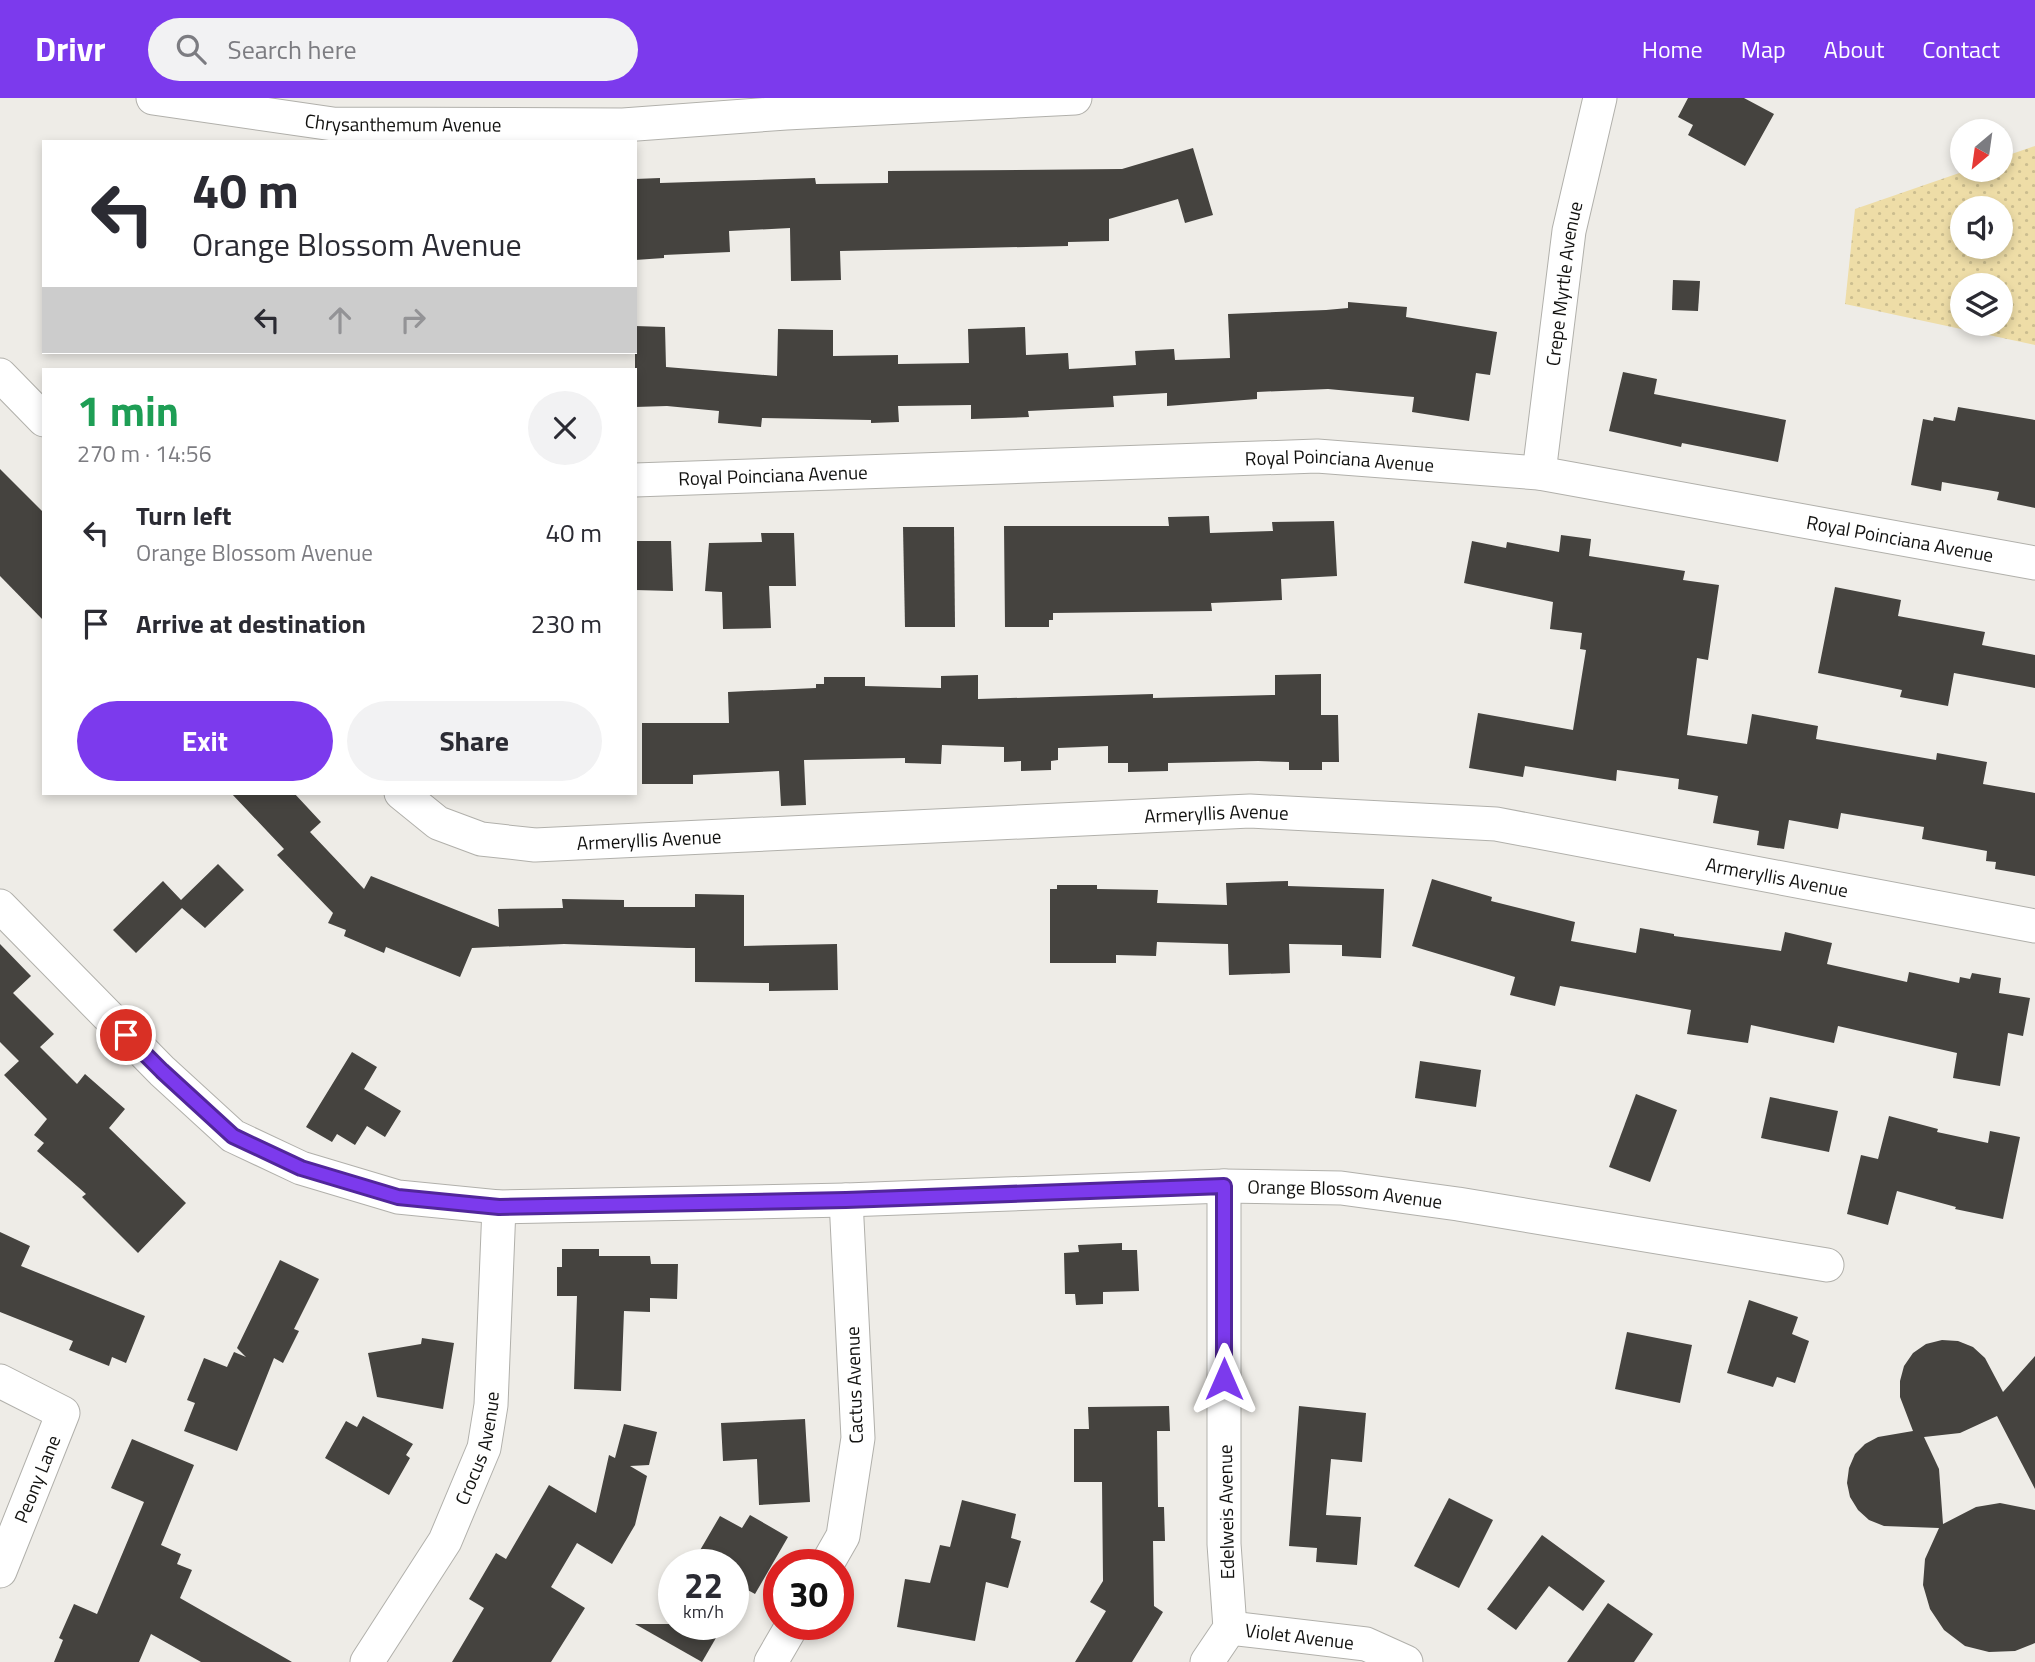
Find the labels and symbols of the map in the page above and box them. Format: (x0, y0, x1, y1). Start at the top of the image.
street label: Chrysanthemum Avenue (303, 105, 502, 139)
north arrow (1950, 119, 2012, 182)
street label: Crepe Myrtle Avenue (1537, 198, 1589, 368)
street label: Royal Poinciana Avenue (1244, 441, 1435, 479)
street label: Royal Poinciana Avenue (678, 457, 868, 492)
street label: Royal Poinciana Avenue (1804, 507, 1996, 569)
street label: Armeryllis Avenue (1143, 796, 1289, 830)
street label: Armeryllis Avenue (576, 821, 722, 857)
street label: Armeryllis Avenue (1703, 849, 1851, 904)
pin (96, 1005, 156, 1065)
street label: Orange Blossom Avenue (1247, 1171, 1444, 1216)
street label: Cactus Avenue (837, 1326, 870, 1444)
position arrow (1187, 1342, 1261, 1416)
street label: Crocus Avenue (447, 1391, 506, 1509)
street label: Peony Lane (6, 1430, 67, 1527)
street label: Edelweis Avenue (1210, 1444, 1241, 1580)
speed limit sign: 30 (763, 1549, 854, 1640)
street label: Violet Avenue (1243, 1615, 1356, 1656)

